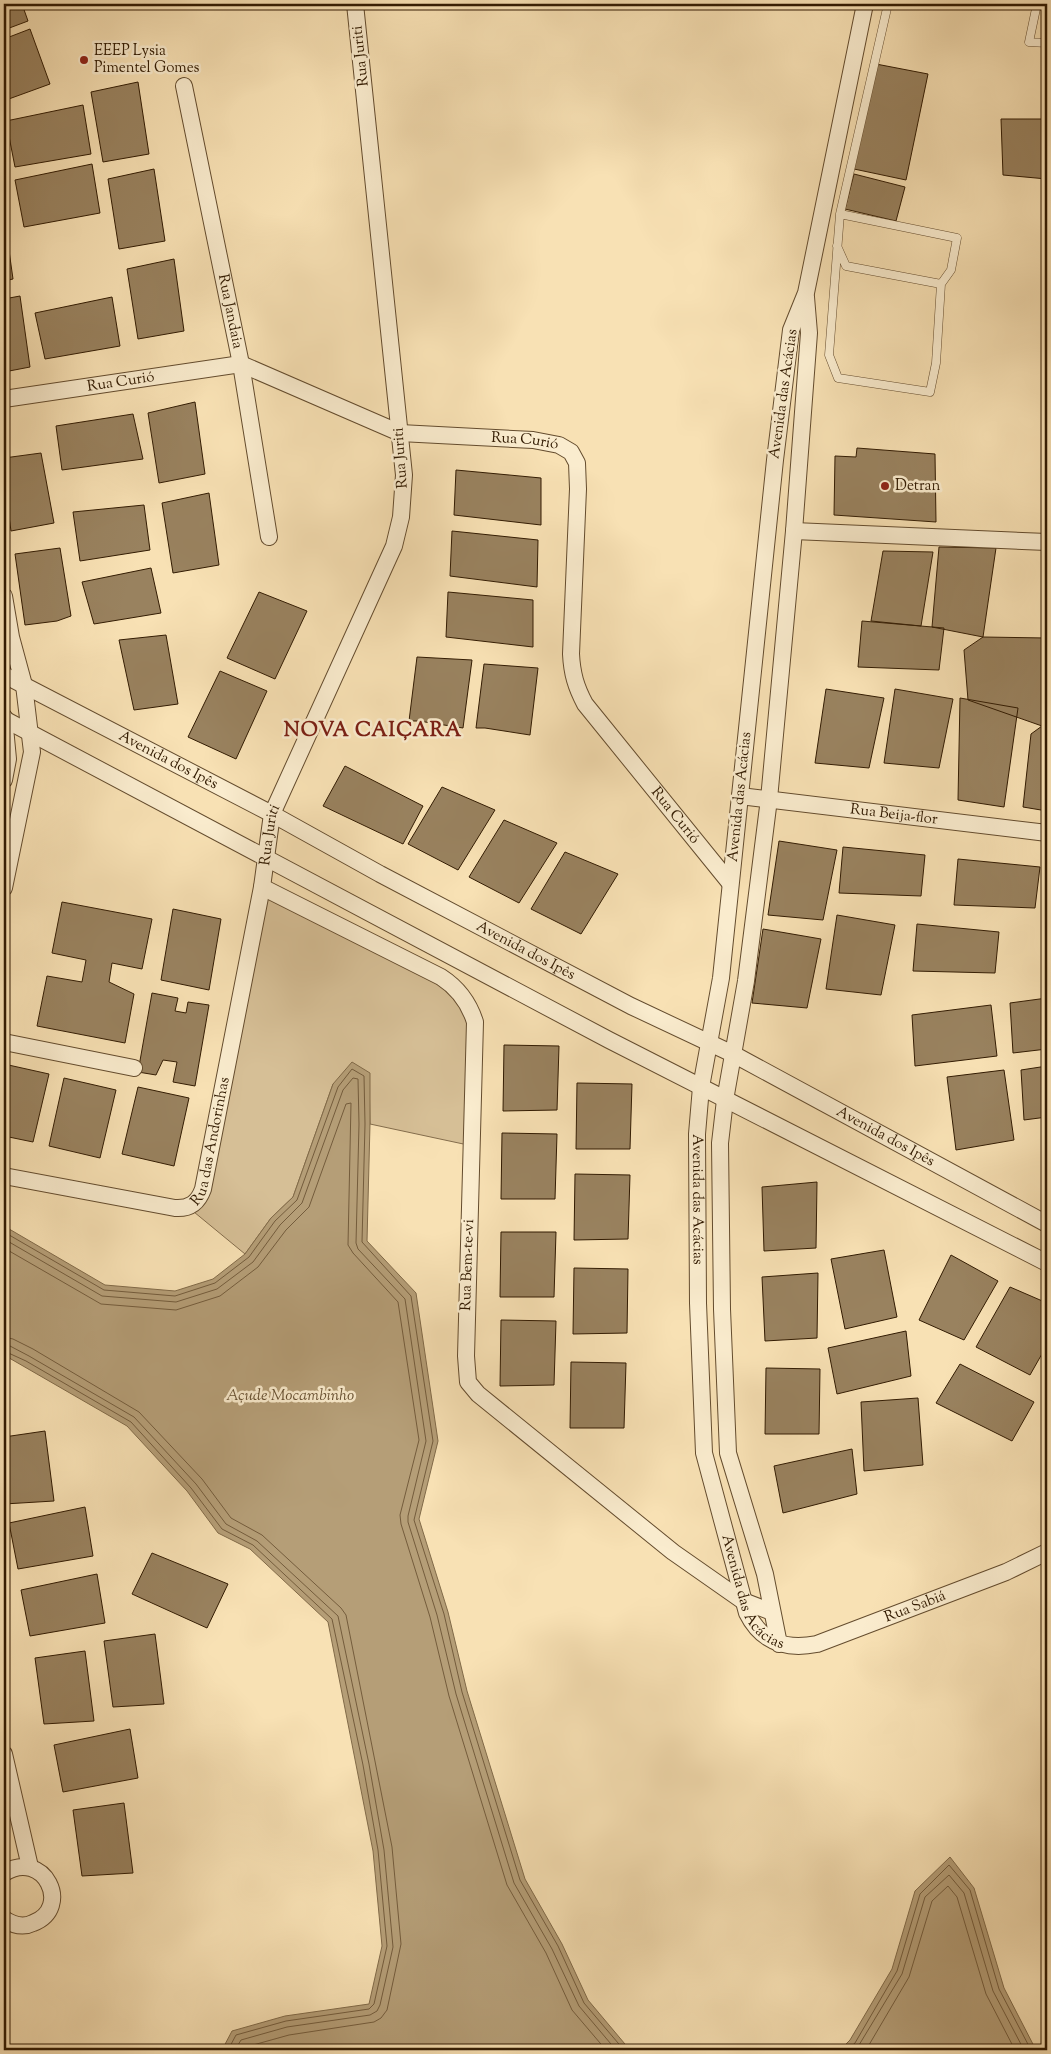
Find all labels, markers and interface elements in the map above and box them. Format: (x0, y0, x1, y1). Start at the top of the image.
street label: Rua Juriti (347, 24, 375, 88)
place label: EEEP Lysia Pimentel Gomes (94, 41, 200, 79)
marker: EEEP Lysia Pimentel Gomes (78, 54, 90, 66)
street label: Rua Jandaia (212, 272, 248, 351)
street label: Avenida das Acácias (765, 328, 804, 460)
street label: Rua Curió (86, 366, 156, 397)
street label: Rua Juriti (388, 427, 414, 489)
street label: Rua Curió (491, 427, 560, 455)
place label: Detran (895, 476, 940, 497)
marker: Detran (879, 480, 891, 492)
district label: NOVA CAIÇARA (284, 717, 462, 746)
street label: Avenida dos Ipês (115, 726, 222, 795)
street label: Avenida das Acácias (723, 731, 757, 863)
street label: Rua Curió (646, 783, 705, 848)
street label: Rua Beija-flor (849, 799, 939, 830)
street label: Rua Juriti (255, 801, 286, 867)
street label: Avenida dos Ipês (472, 916, 579, 985)
street label: Rua das Andorinhas (186, 1075, 235, 1211)
street label: Avenida dos Ipês (832, 1101, 938, 1172)
street label: Avenida das Acácias (686, 1134, 708, 1265)
street label: Rua Bem-te-vi (456, 1219, 480, 1311)
water label: Açude Mocambinho (226, 1385, 354, 1408)
street label: Avenida das Acácias (716, 1532, 787, 1655)
street label: Rua Sabiá (881, 1585, 949, 1628)

